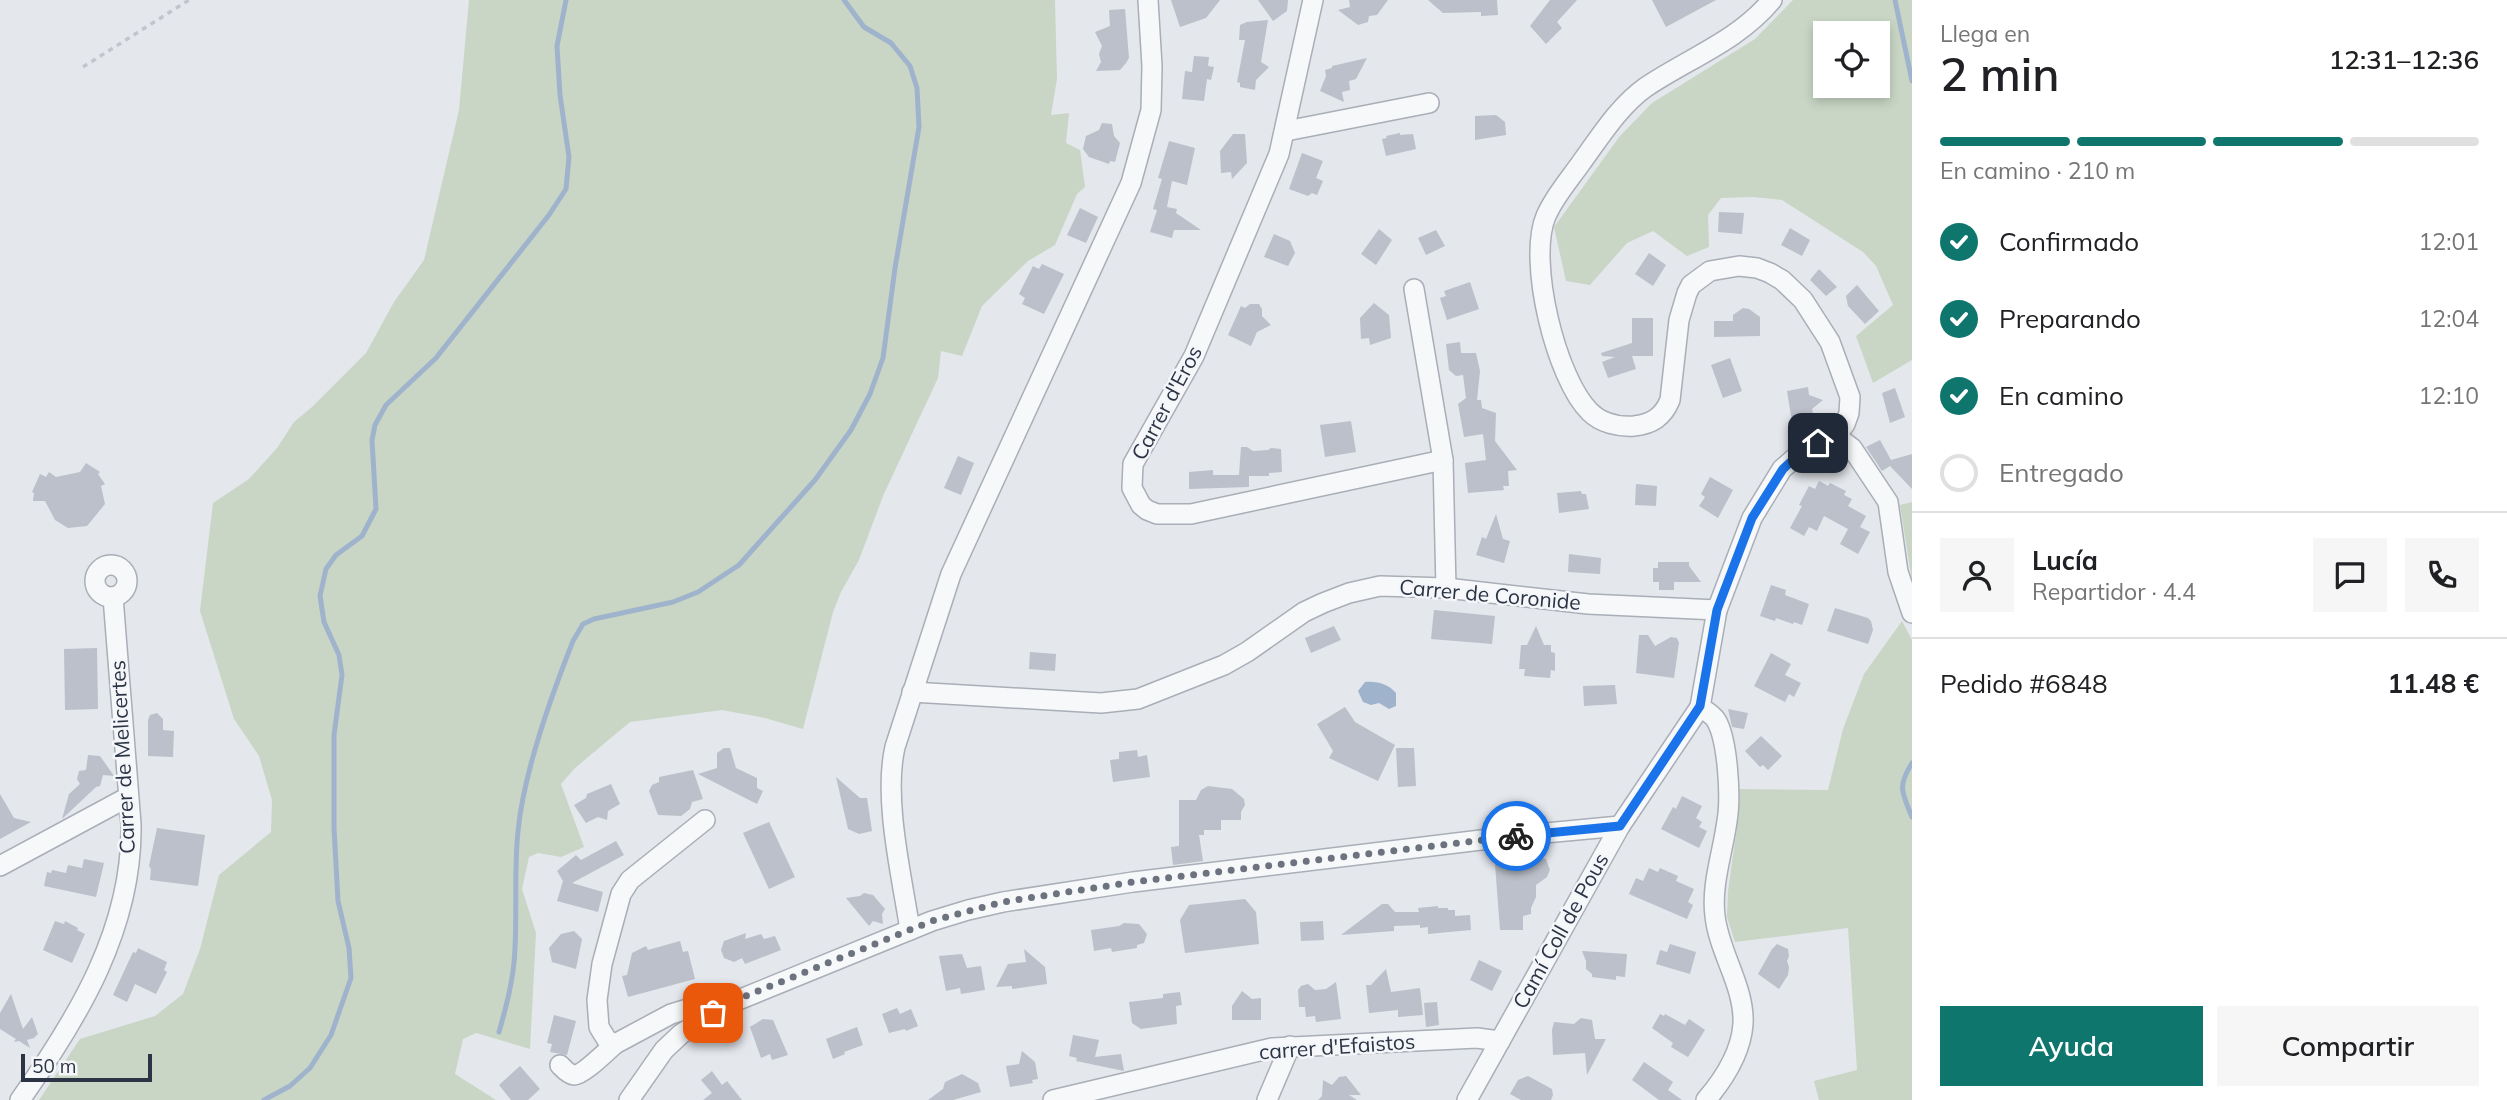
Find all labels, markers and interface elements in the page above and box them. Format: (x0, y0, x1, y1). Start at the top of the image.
text: Llega en (1940, 19, 2030, 48)
map controls (1813, 21, 1890, 98)
button: locate (1813, 21, 1890, 98)
text: 12:31–12:36 (2329, 43, 2479, 76)
text: 2 min (1940, 45, 2059, 103)
text: En camino · 210 m (1940, 156, 2135, 185)
icon: check (1940, 223, 1978, 261)
text: Confirmado (1999, 225, 2139, 258)
text: 12:01 (2419, 227, 2479, 256)
icon: check (1940, 300, 1978, 338)
text: Preparando (1999, 302, 2141, 335)
text: 12:04 (2419, 304, 2479, 333)
street label: Carrer d'Eros (1125, 341, 1207, 464)
icon: check (1940, 377, 1978, 415)
text: En camino (1999, 379, 2124, 412)
text: 12:10 (2419, 381, 2479, 410)
pin (1788, 413, 1848, 473)
icon: home (1799, 424, 1837, 462)
text: Entregado (1999, 456, 2124, 489)
button: person (1940, 538, 2014, 612)
button: chat (2313, 538, 2387, 612)
button: phone (2405, 538, 2479, 612)
text: Lucía (2032, 544, 2098, 577)
street label: Carrer de Coronide (1398, 573, 1582, 615)
text: Repartidor · 4.4 (2032, 577, 2196, 606)
street label: Carrer de Melicertes (104, 659, 140, 855)
text: Pedido #6848 (1940, 667, 2108, 700)
text: 11.48 € (2387, 667, 2479, 700)
courier (1481, 801, 1551, 871)
icon: bike (1497, 817, 1535, 855)
street label: Camí Coll de Pous (1507, 848, 1614, 1013)
pin (683, 983, 743, 1043)
icon: bag (694, 994, 732, 1032)
button: Ayuda (1940, 1006, 2203, 1086)
button: Compartir (2217, 1006, 2479, 1086)
street label: carrer d'Efaistos (1258, 1028, 1416, 1064)
scale bar (21, 1051, 152, 1083)
text: 50 m (32, 1054, 76, 1078)

